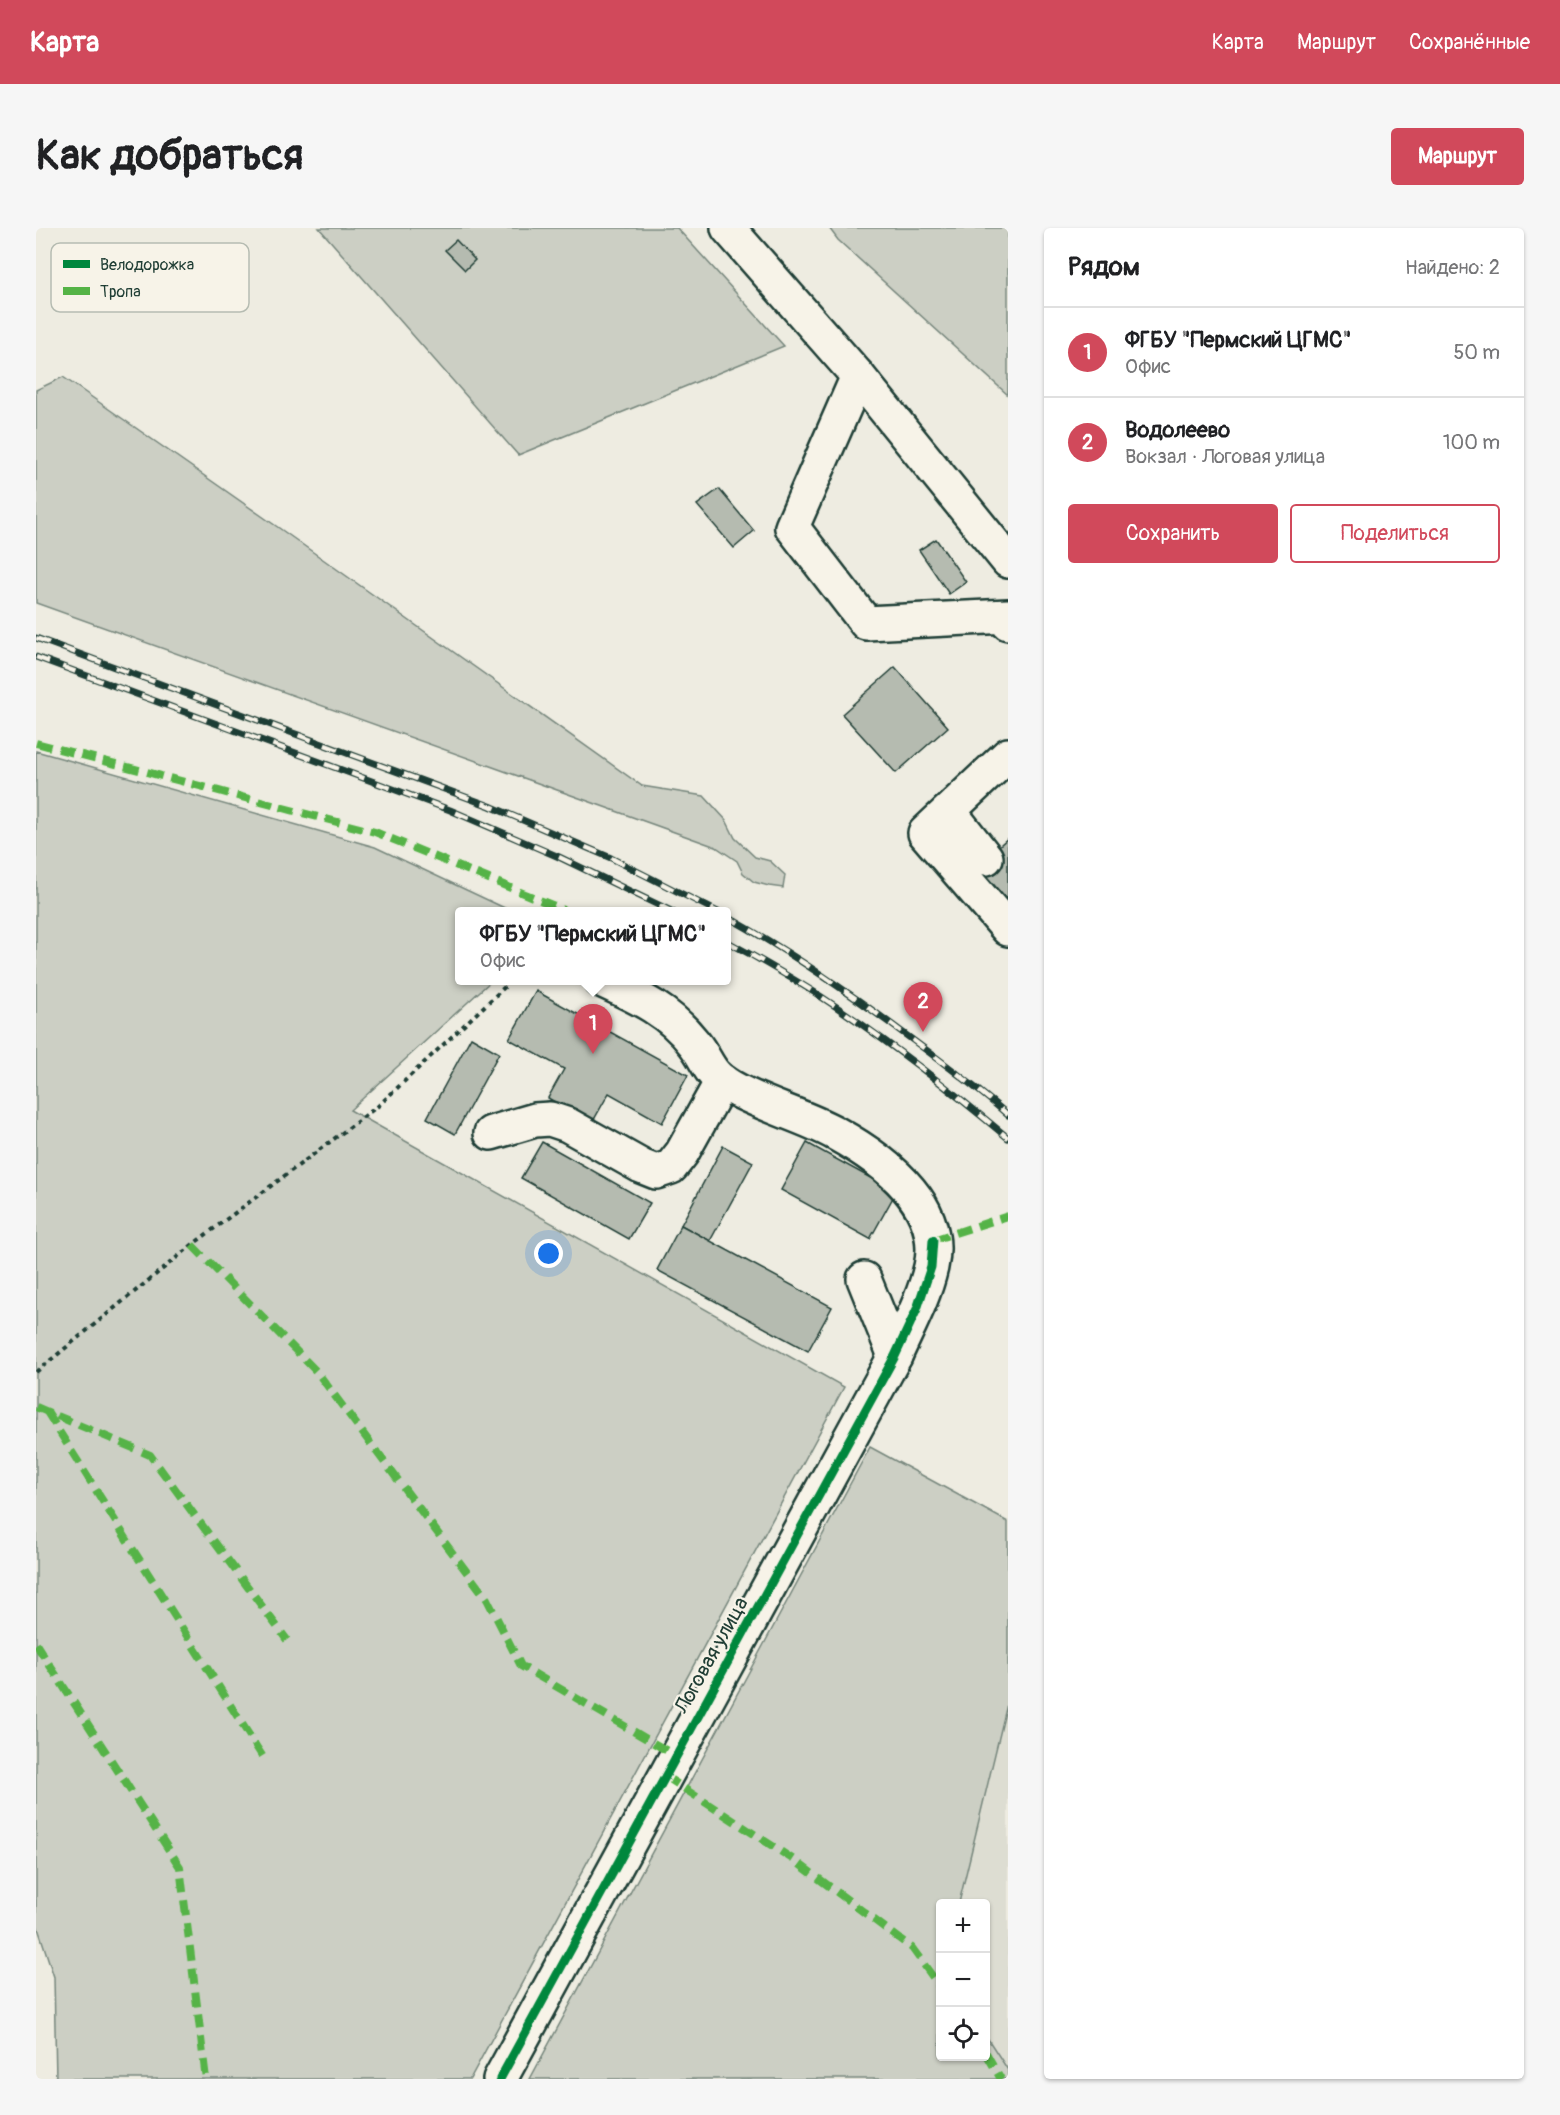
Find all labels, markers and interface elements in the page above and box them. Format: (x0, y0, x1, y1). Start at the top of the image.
text: Карта (30, 25, 99, 60)
text: Карта (1212, 29, 1264, 56)
text: Маршрут (1297, 29, 1376, 56)
text: Сохранённые (1409, 29, 1530, 56)
button: Маршрут (1391, 128, 1524, 185)
text: Как добраться (36, 130, 303, 182)
legend (51, 243, 249, 312)
text: Рядом (1068, 251, 1140, 283)
text: Велодорожка (100, 255, 194, 275)
text: Найдено: 2 (1405, 255, 1500, 280)
text: Тропа (100, 282, 141, 302)
text: ФГБУ "Пермский ЦГМС" (1125, 326, 1351, 354)
text: 1 (1084, 340, 1091, 365)
text: 50 m (1453, 340, 1500, 365)
text: Офис (1125, 354, 1171, 379)
text: Водолеево (1125, 416, 1230, 444)
text: 2 (1082, 430, 1093, 455)
text: 100 m (1443, 430, 1500, 455)
text: Вокзал · Логовая улица (1125, 444, 1325, 469)
button: Сохранить (1068, 504, 1278, 563)
button: Поделиться (1290, 504, 1500, 563)
popup (455, 907, 731, 985)
text: ФГБУ "Пермский ЦГМС" (480, 920, 706, 948)
text: Офис (480, 948, 526, 973)
pin: 2 (904, 982, 942, 1032)
pin: 1 (574, 1004, 612, 1054)
your location (534, 1239, 563, 1268)
street label: Логовая улица (668, 1592, 755, 1719)
map controls (936, 1899, 990, 2061)
button: + (936, 1899, 990, 1953)
button: − (936, 1953, 990, 2007)
button: locate (936, 2007, 990, 2061)

